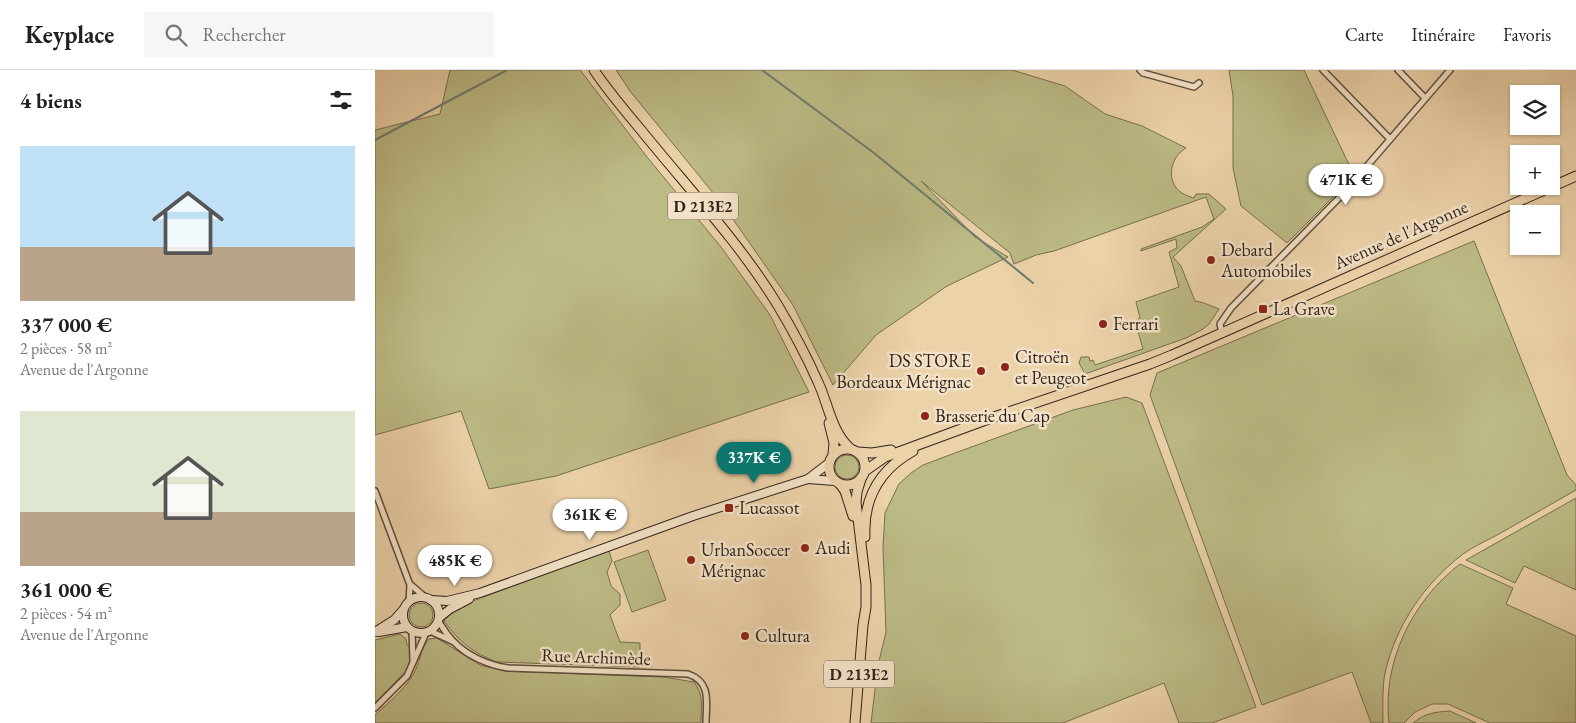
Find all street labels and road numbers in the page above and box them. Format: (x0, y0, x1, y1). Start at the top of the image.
road number: D 213E2 (668, 192, 738, 220)
street label: Avenue de l'Argonne (1329, 195, 1471, 275)
street label: Rue Archimède (541, 643, 651, 670)
road number: D 213E2 (824, 660, 894, 688)

